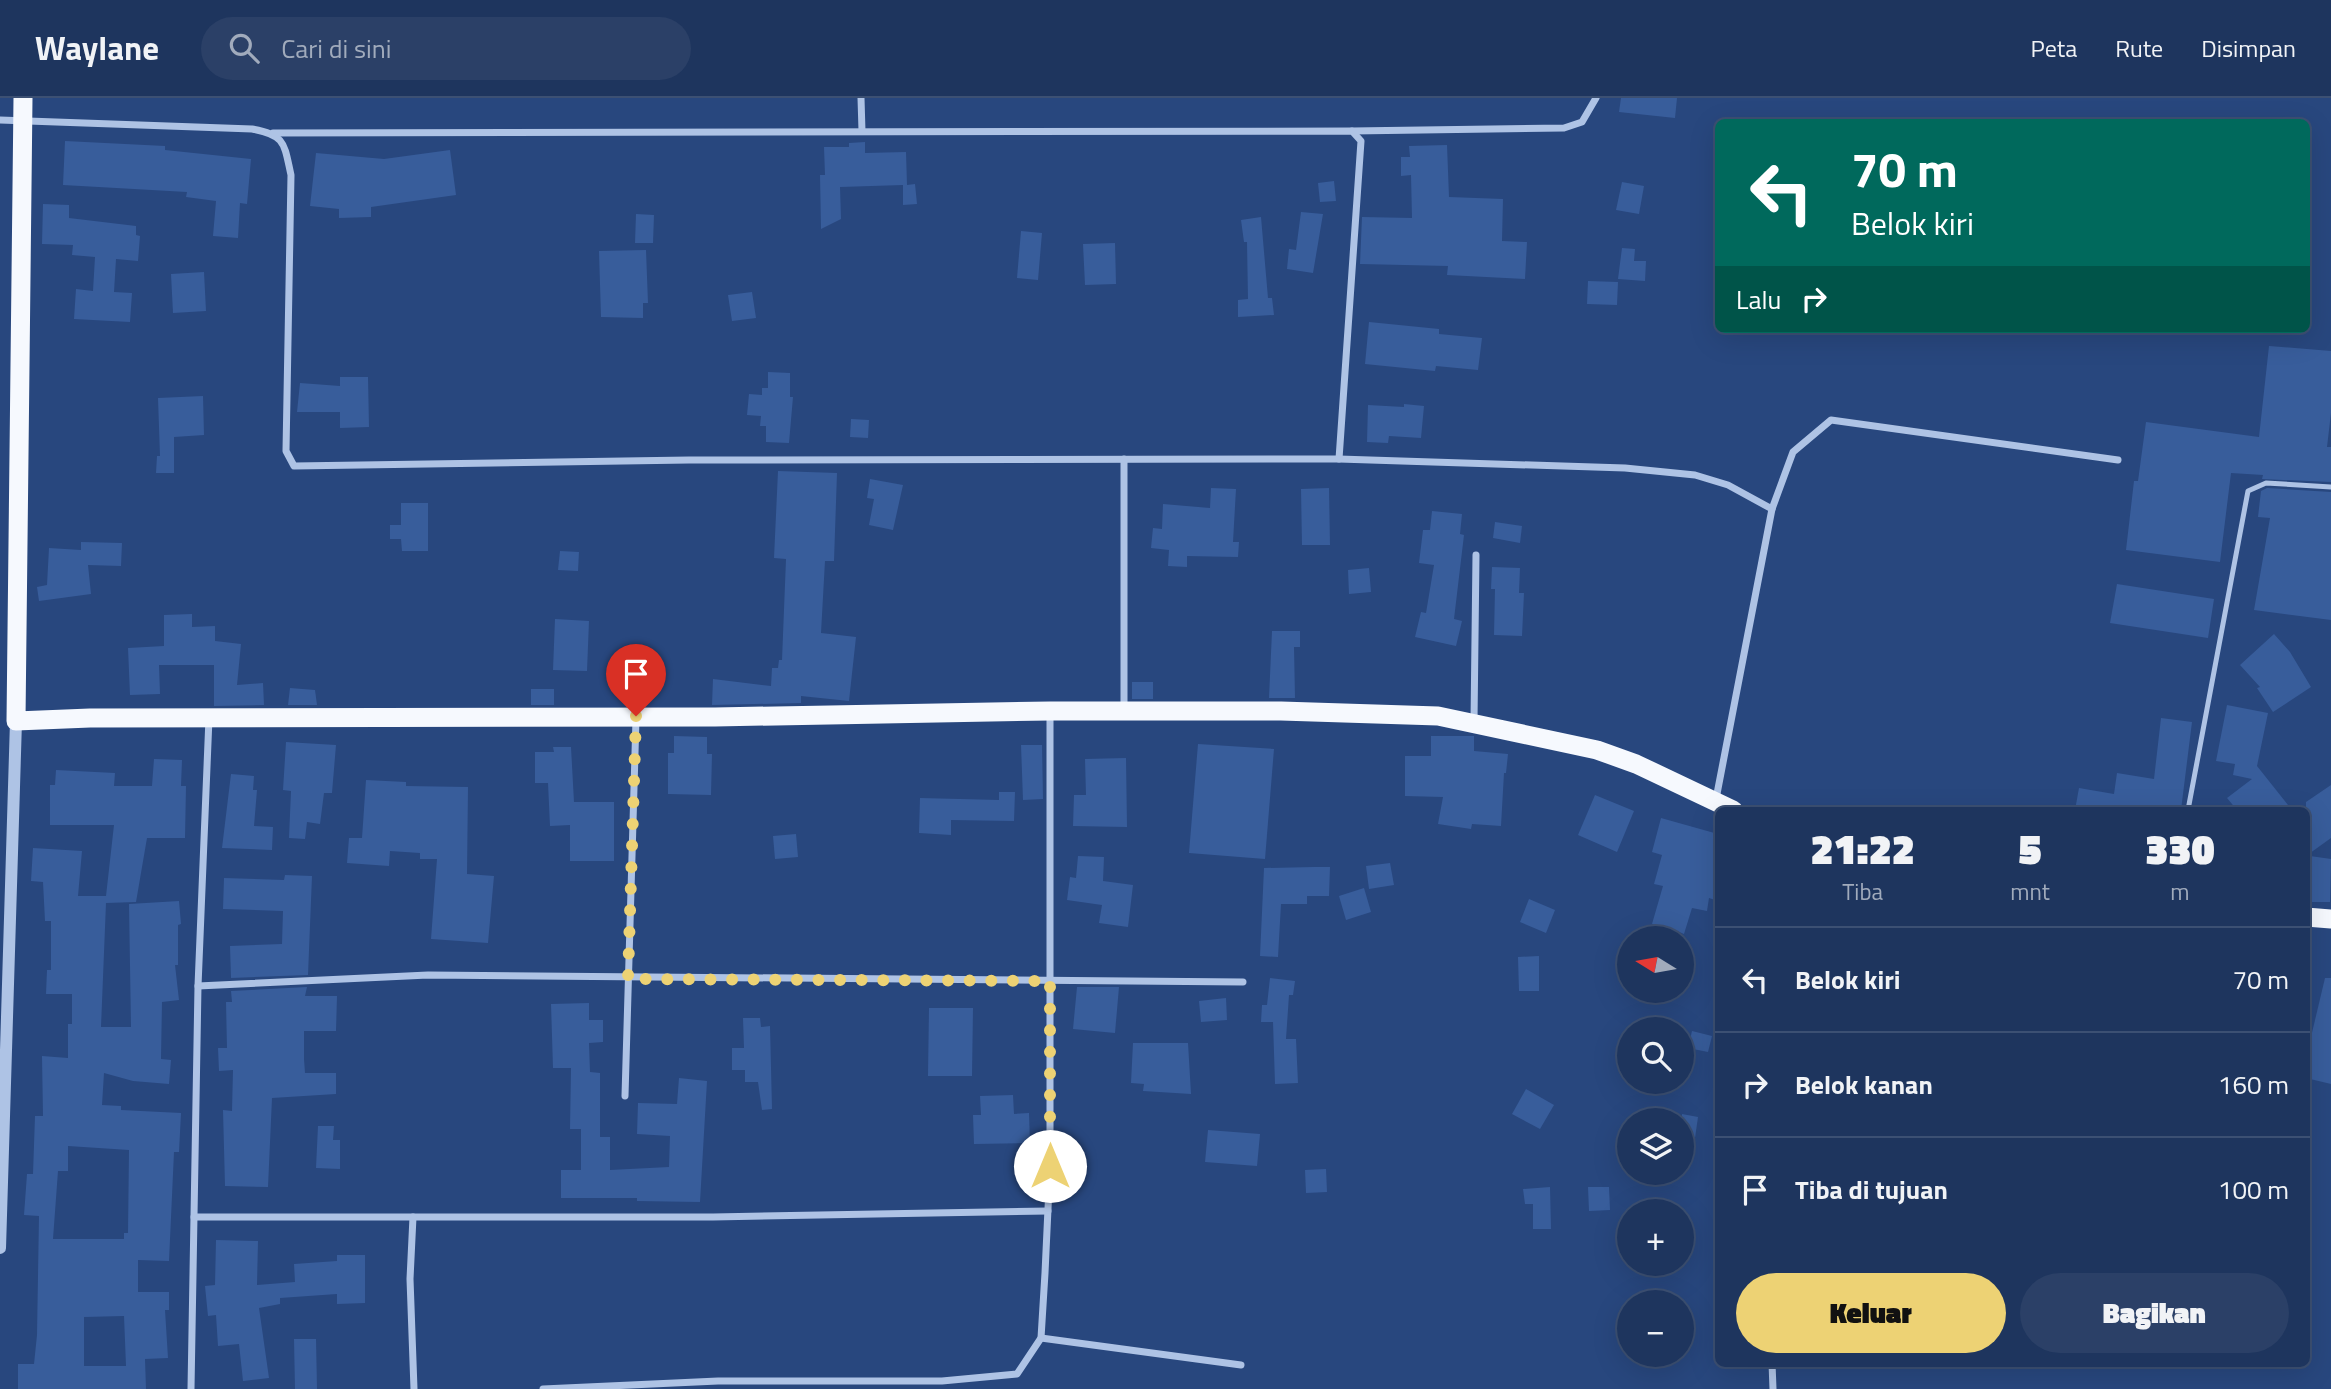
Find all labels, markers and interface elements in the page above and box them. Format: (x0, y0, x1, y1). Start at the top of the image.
search box (201, 17, 691, 80)
text: Waylane (35, 23, 159, 73)
icon: search (225, 29, 263, 67)
text: Cari di sini (281, 29, 391, 68)
text: Peta (2031, 30, 2077, 66)
text: Rute (2115, 30, 2163, 66)
text: Disimpan (2201, 30, 2296, 66)
text: 70 m (1851, 131, 1958, 206)
icon: left (1736, 147, 1827, 238)
text: Belok kiri (1851, 199, 1974, 247)
text: Lalu (1736, 280, 1781, 319)
icon: right (1795, 280, 1833, 318)
pin (606, 644, 666, 716)
icon: arrive (617, 655, 655, 693)
text: 21:22 (1810, 816, 1915, 880)
text: 5 (2019, 816, 2042, 880)
text: 330 (2145, 816, 2215, 880)
text: Tiba (1842, 874, 1883, 909)
text: mnt (2010, 874, 2050, 909)
text: m (2170, 874, 2190, 909)
north arrow (1617, 926, 1694, 1003)
map controls (1617, 926, 1694, 1367)
text: Belok kiri (1795, 960, 1901, 999)
text: 70 m (2232, 960, 2289, 999)
icon: left (1736, 961, 1774, 999)
button: search (1617, 1017, 1694, 1094)
text: Belok kanan (1795, 1065, 1933, 1104)
text: 160 m (2218, 1065, 2289, 1104)
icon: right (1736, 1066, 1774, 1104)
button: layers (1617, 1108, 1694, 1185)
position arrow (1013, 1129, 1087, 1203)
text: Tiba di tujuan (1795, 1170, 1948, 1209)
text: 100 m (2218, 1170, 2289, 1209)
icon: arrive (1736, 1171, 1774, 1209)
button: + (1617, 1199, 1694, 1276)
button: Keluar (1736, 1273, 2006, 1353)
button: Bagikan (2020, 1273, 2289, 1353)
button: − (1617, 1290, 1694, 1367)

